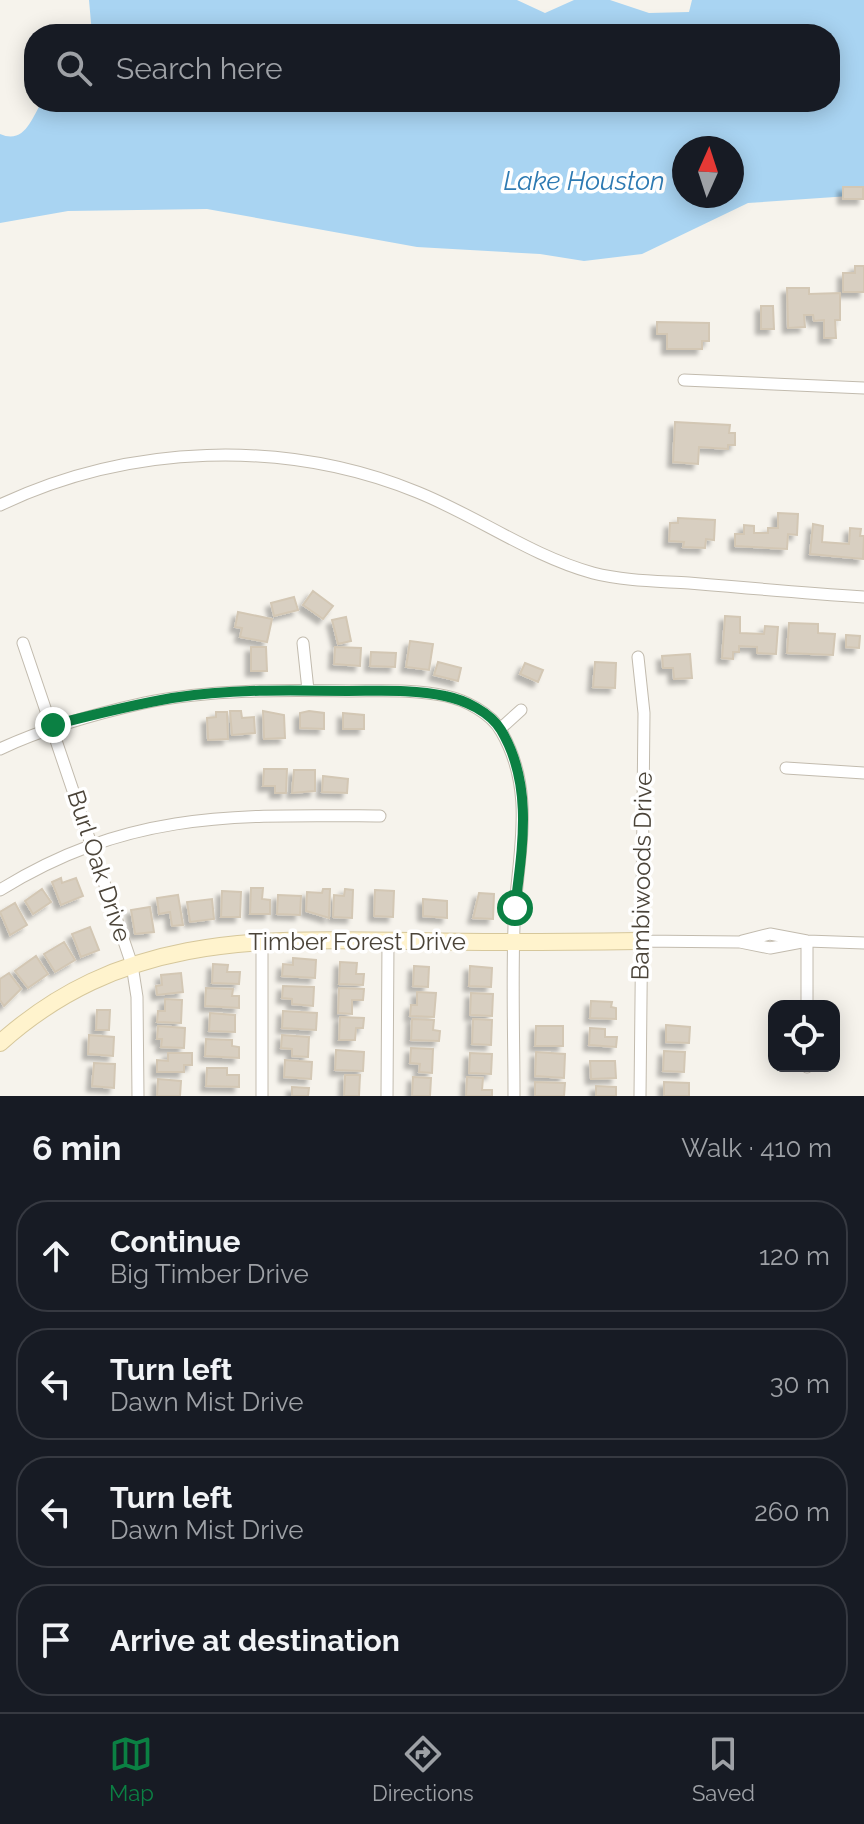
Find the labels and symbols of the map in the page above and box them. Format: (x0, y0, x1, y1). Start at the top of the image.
north arrow (672, 136, 744, 208)
water label: Lake Houston (503, 166, 665, 196)
route end (35, 707, 71, 743)
street label: Bambiwoods Drive (625, 771, 658, 981)
street label: Burl Oak Drive (61, 786, 138, 945)
route start (497, 890, 533, 926)
street label: Timber Forest Drive (248, 927, 466, 956)

